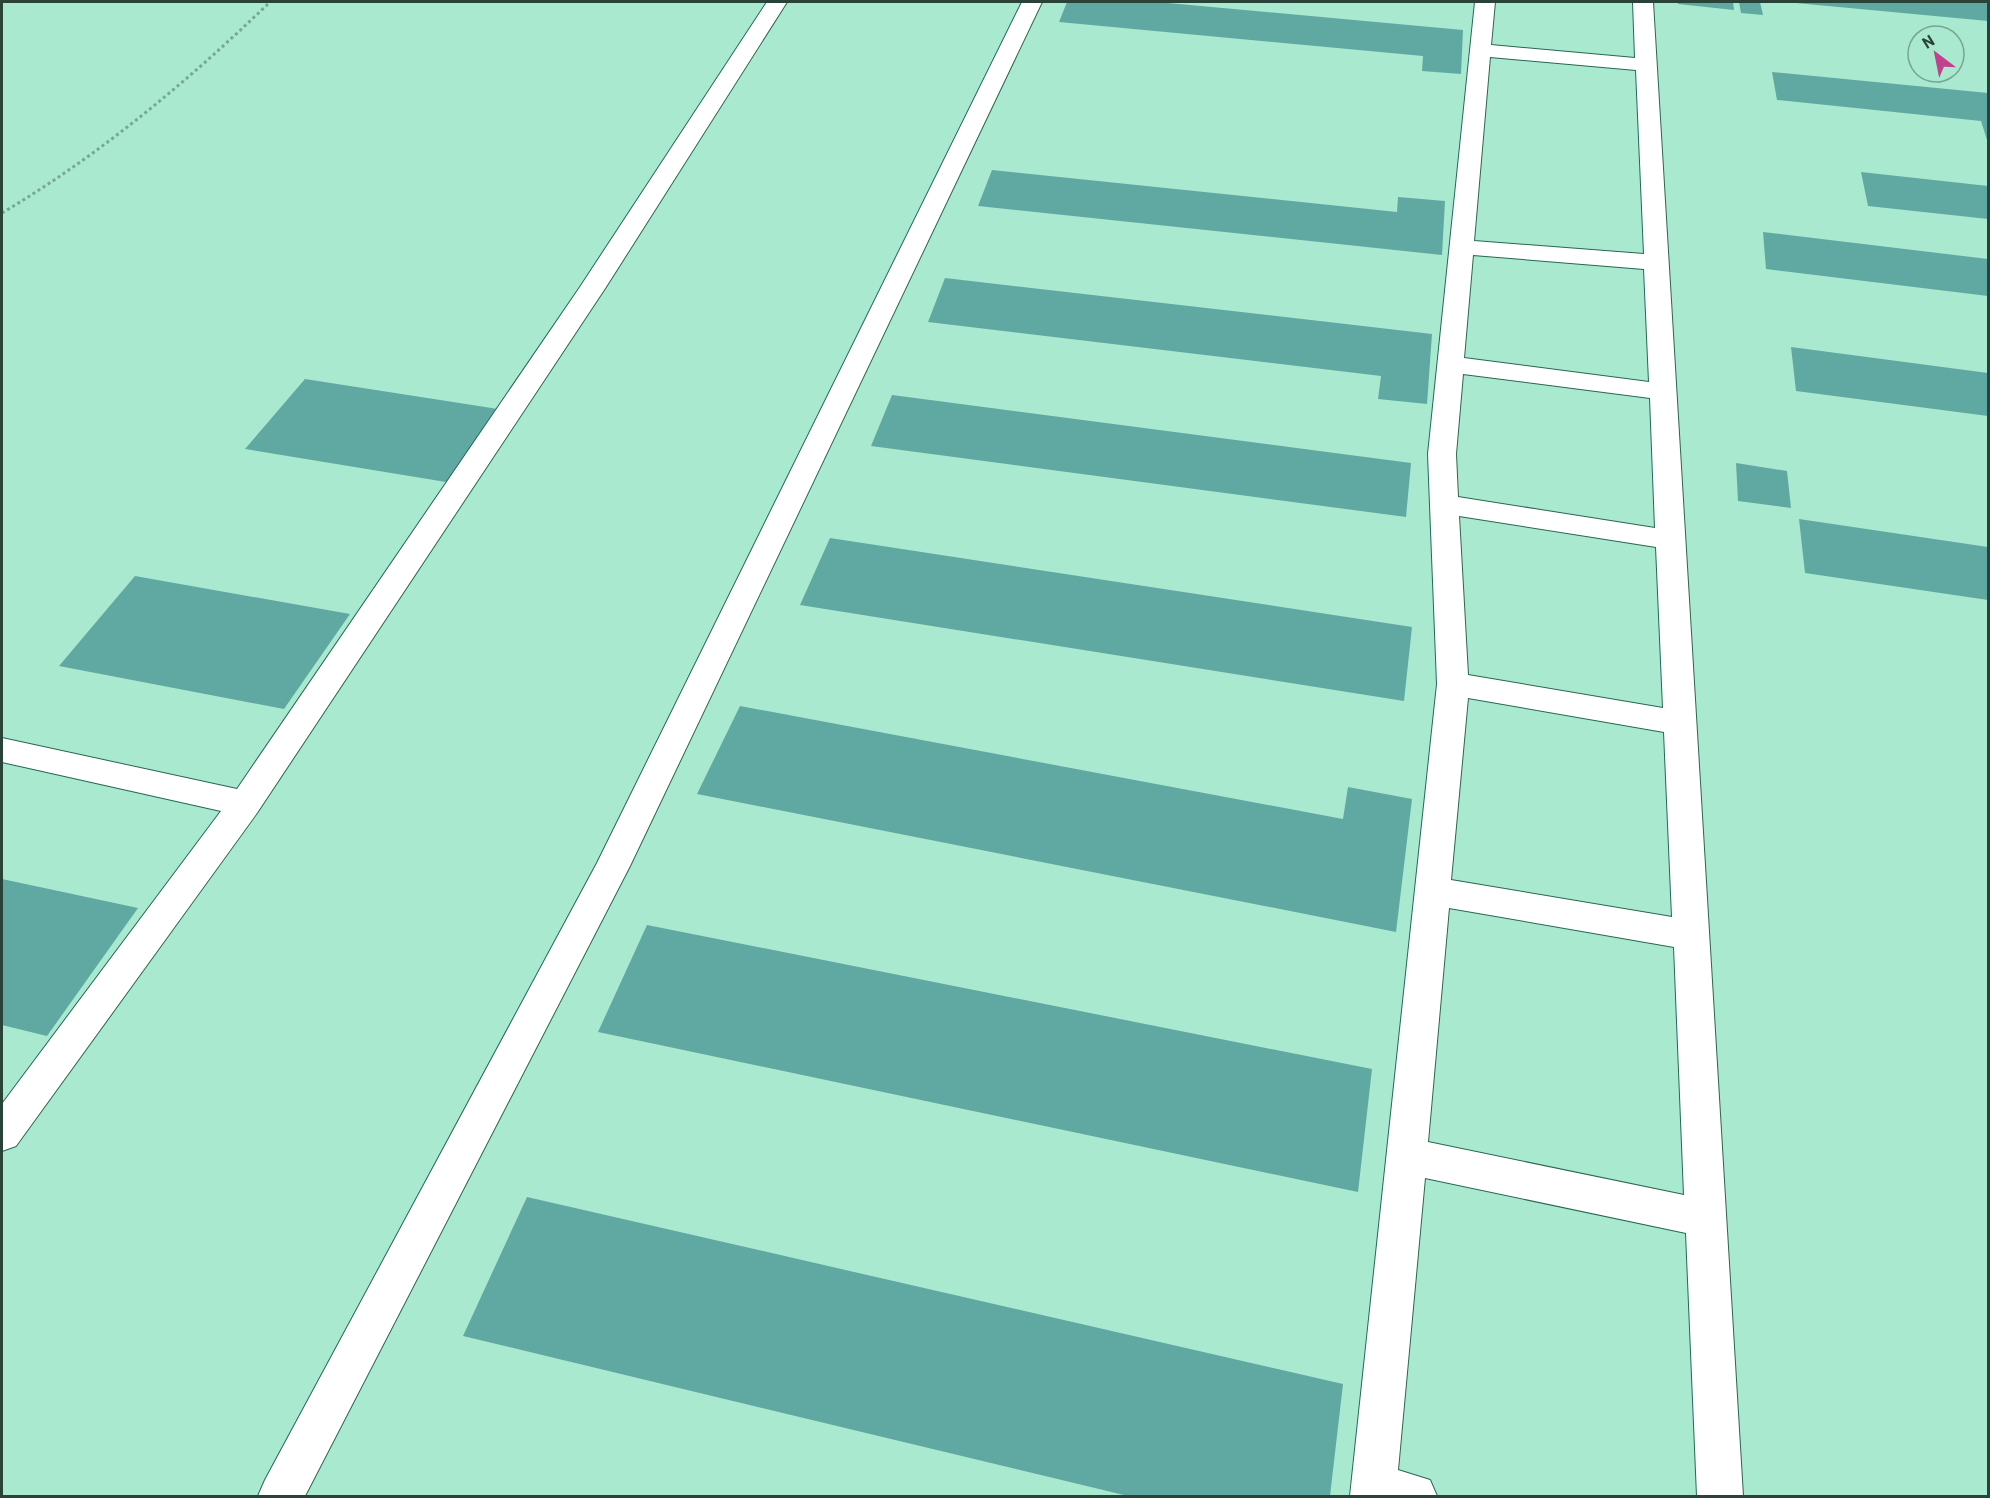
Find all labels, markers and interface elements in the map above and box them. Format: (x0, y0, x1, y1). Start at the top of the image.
north arrow (1906, 24, 1966, 84)
text: N (1918, 30, 1937, 52)

